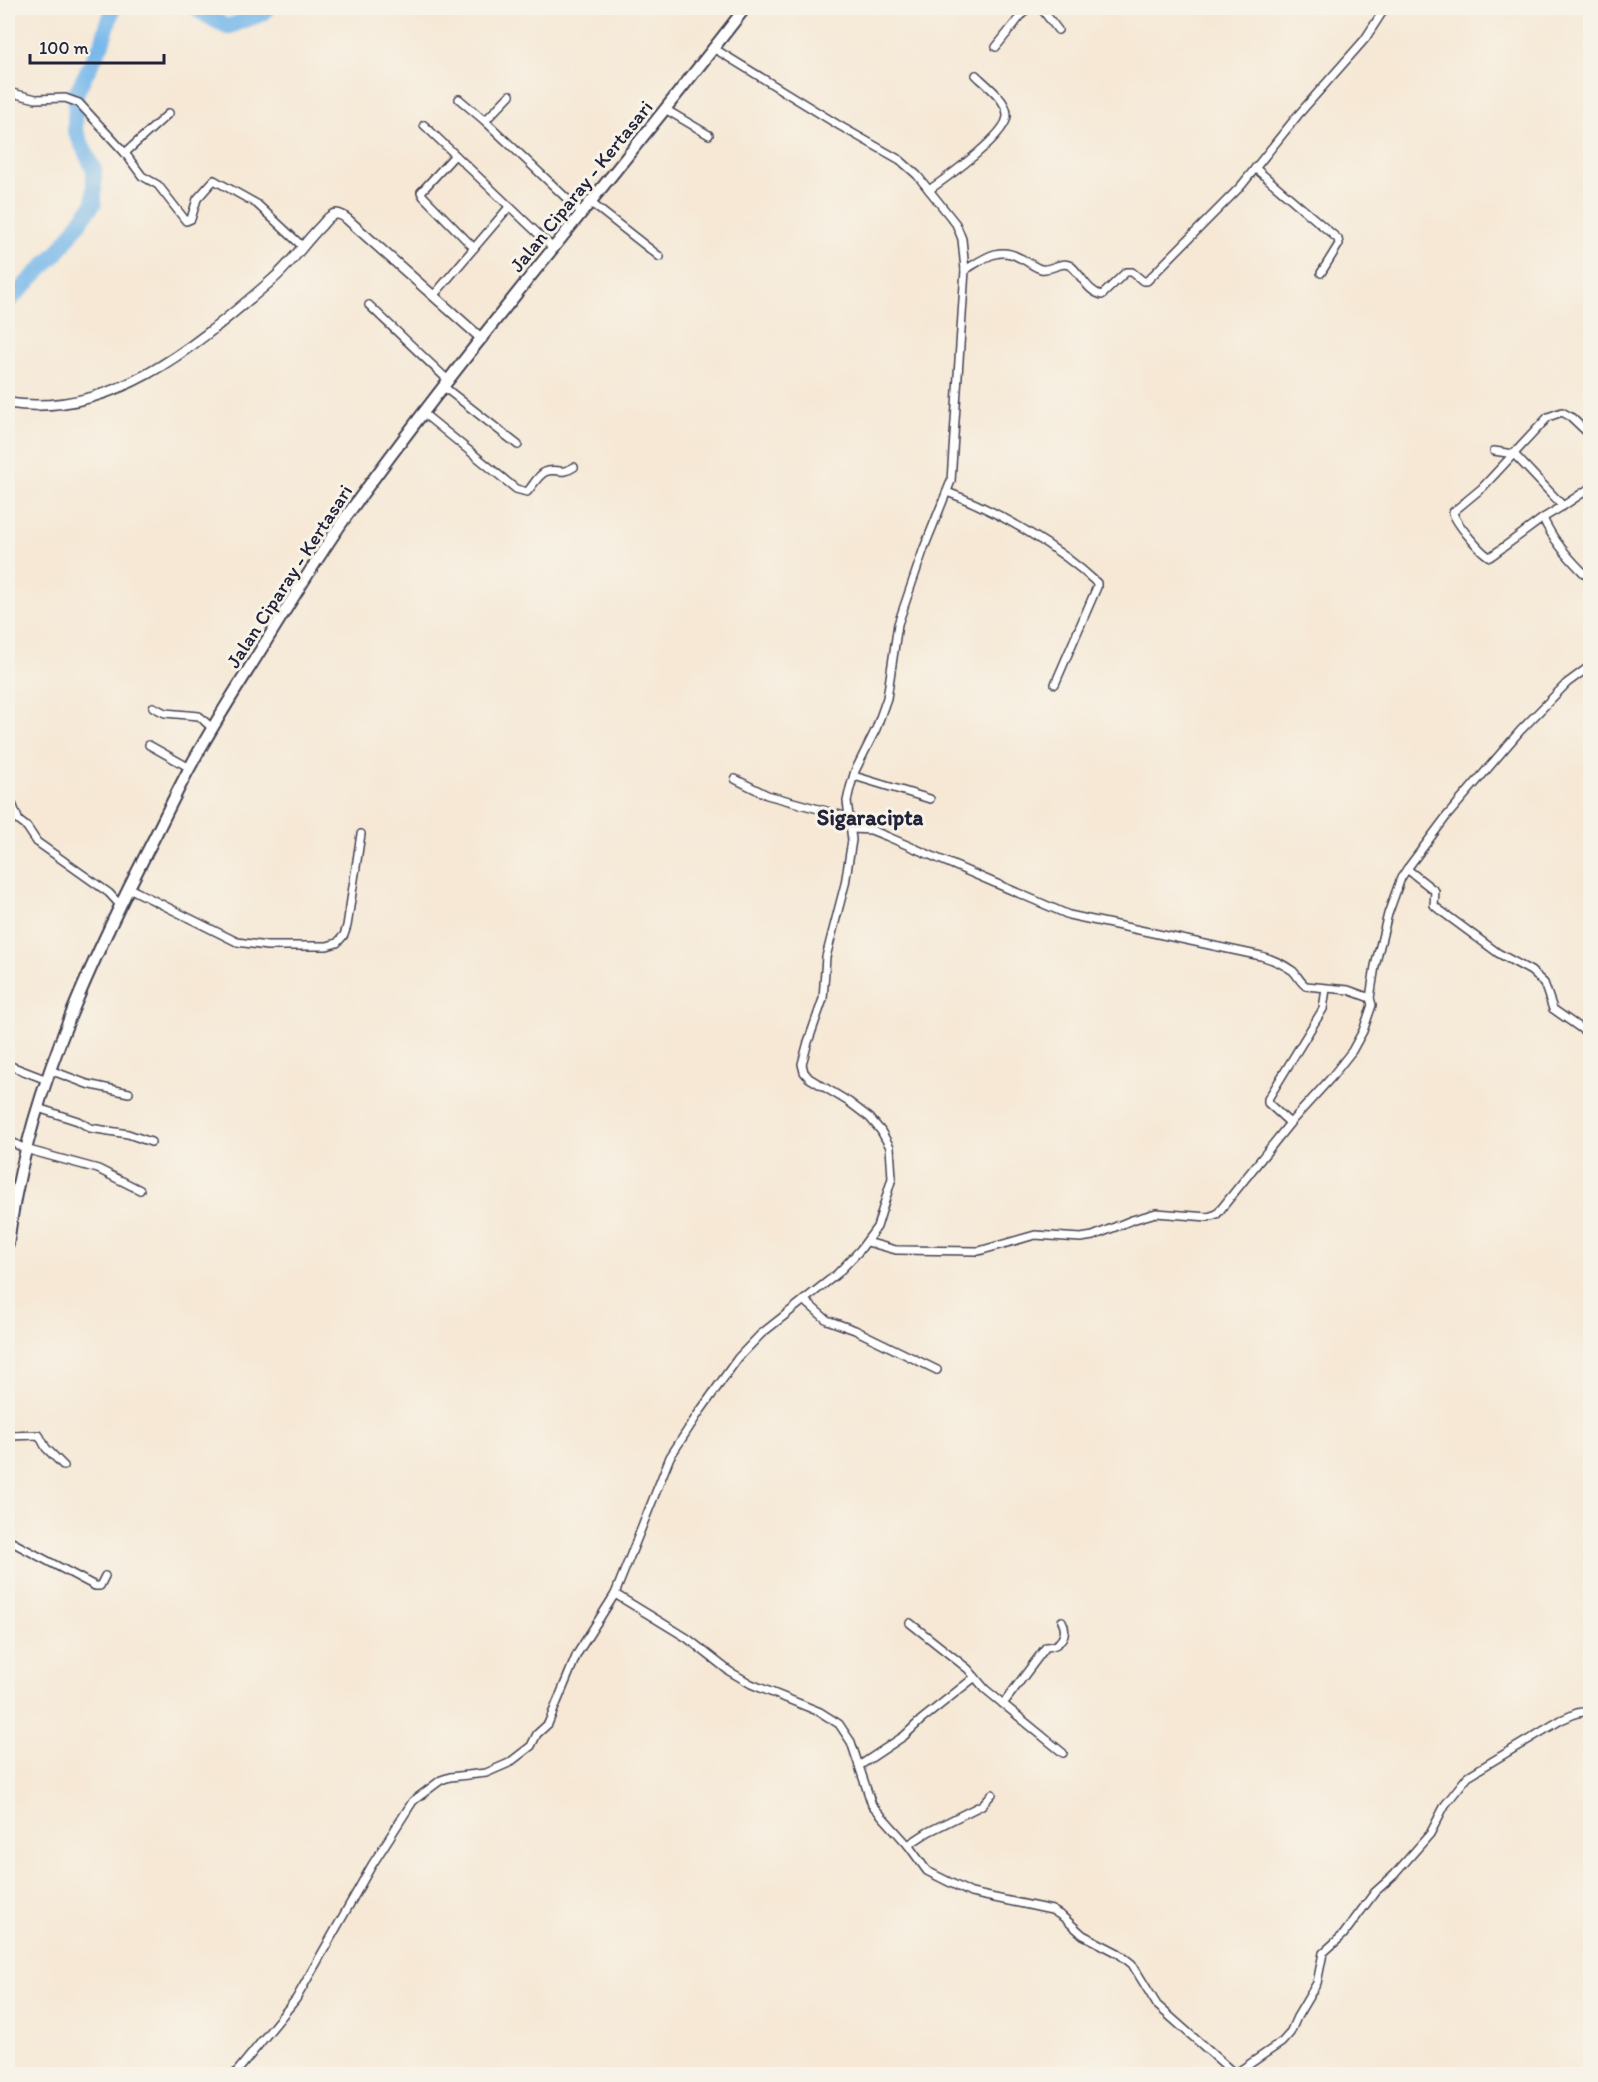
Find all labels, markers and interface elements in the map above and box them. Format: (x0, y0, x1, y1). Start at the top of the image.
scale bar (30, 27, 164, 65)
text: 100 m (39, 37, 89, 59)
street label: Jalan Ciparay - Kertasari (504, 95, 658, 277)
street label: Jalan Ciparay - Kertasari (221, 480, 357, 672)
district label: Sigaracipta (817, 804, 923, 831)

